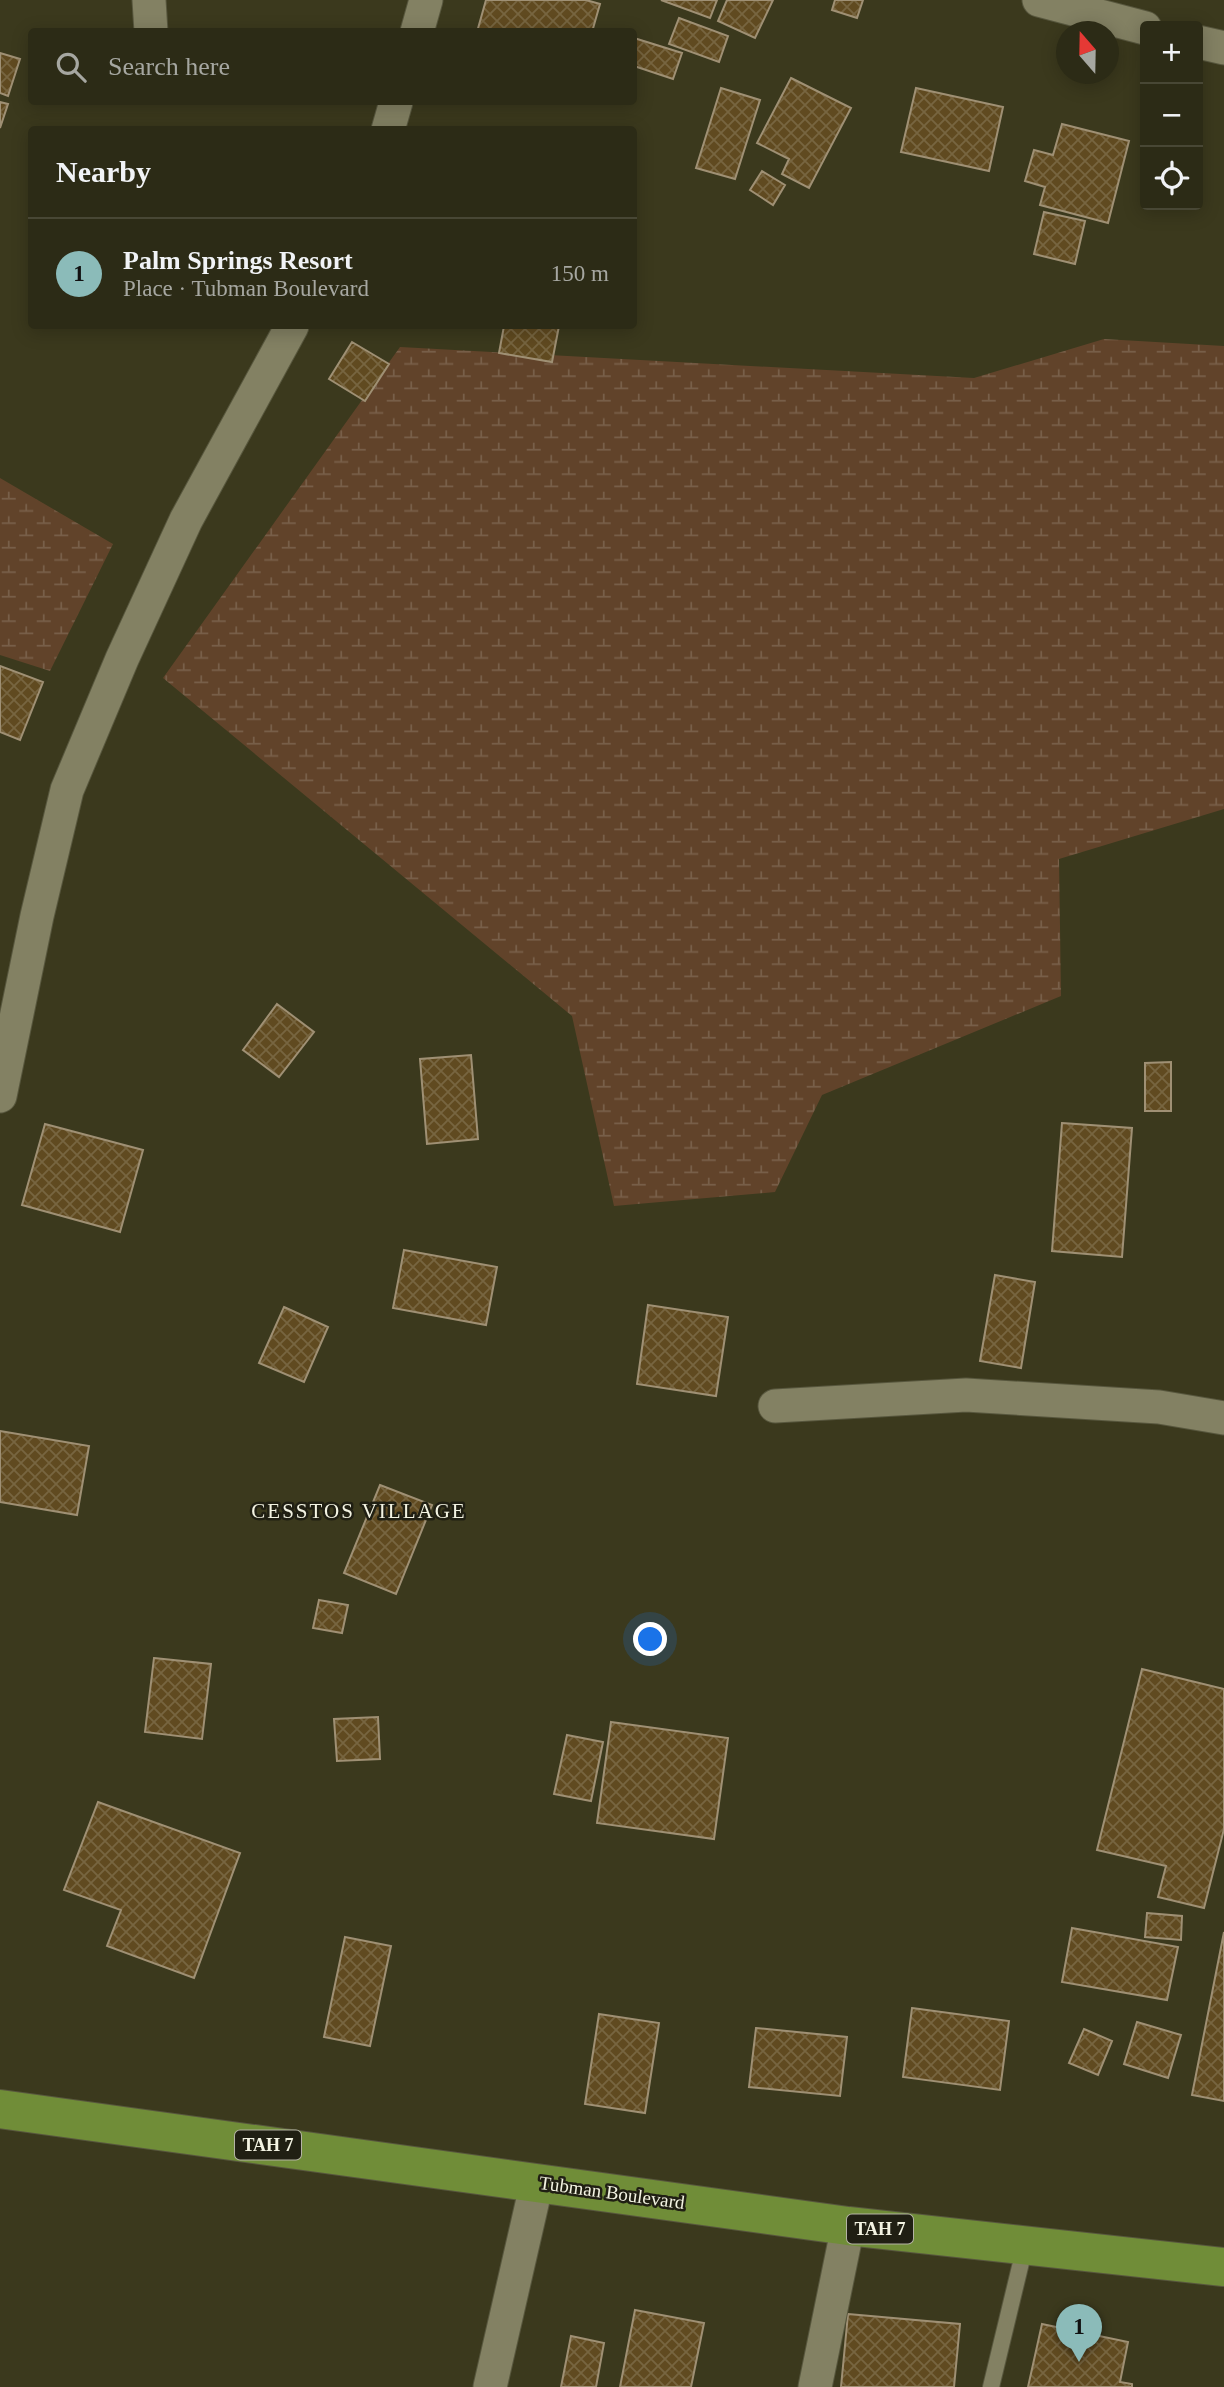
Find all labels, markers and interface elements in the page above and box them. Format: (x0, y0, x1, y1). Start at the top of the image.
north arrow (1056, 21, 1119, 84)
map controls (1140, 21, 1203, 210)
button: + (1140, 21, 1203, 84)
search box (28, 28, 637, 105)
icon: search (52, 48, 90, 86)
text: Search here (108, 52, 230, 81)
button: − (1140, 84, 1203, 147)
button: locate (1140, 147, 1203, 210)
text: Nearby (56, 155, 151, 188)
text: Palm Springs Resort (123, 246, 353, 275)
text: 1 (73, 261, 85, 286)
text: 150 m (551, 261, 609, 286)
text: Place · Tubman Boulevard (123, 276, 369, 301)
district label: CESSTOS VILLAGE (251, 1499, 467, 1523)
your location (633, 1622, 667, 1656)
road number: TAH 7 (235, 2130, 301, 2160)
street label: Tubman Boulevard (538, 2172, 686, 2213)
road number: TAH 7 (847, 2214, 913, 2244)
pin: 1 (1056, 2304, 1102, 2362)

